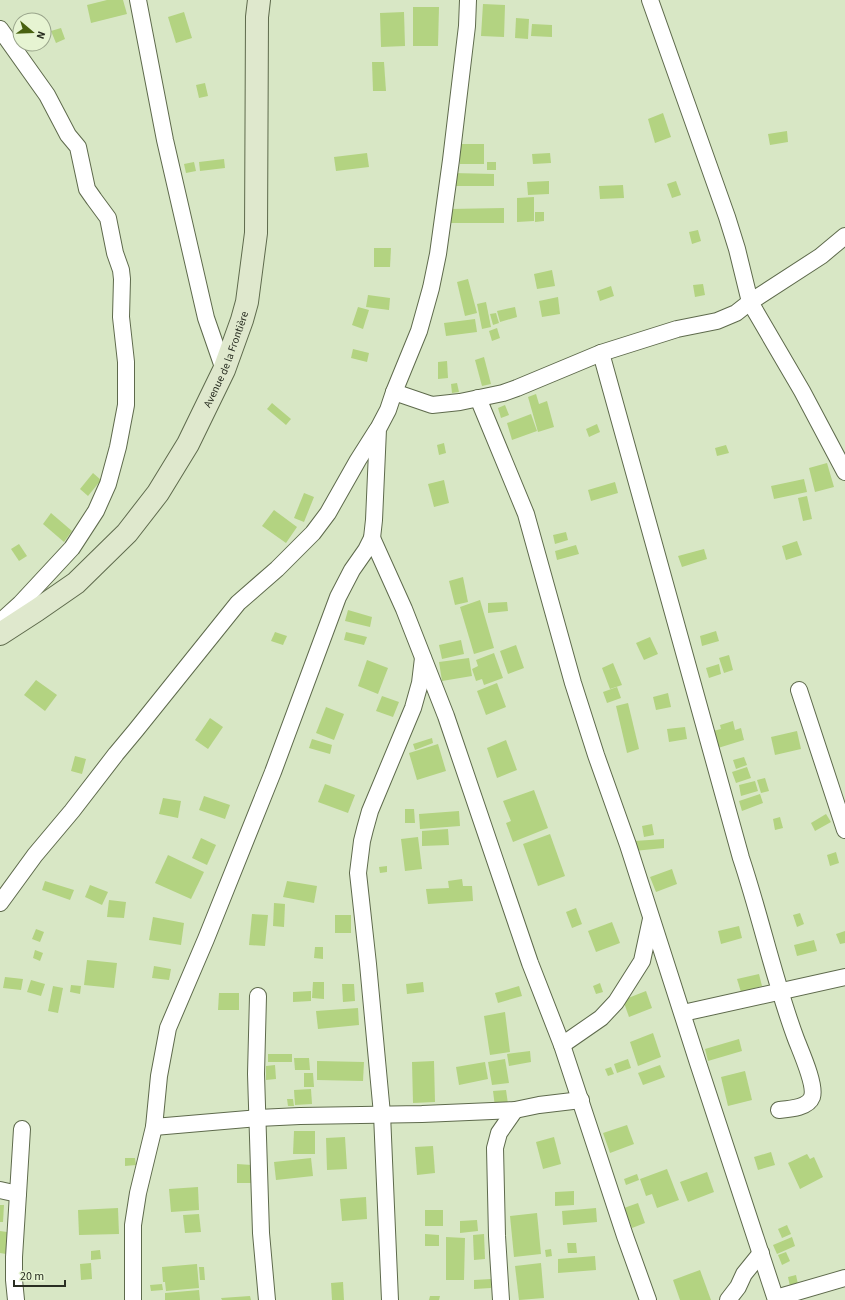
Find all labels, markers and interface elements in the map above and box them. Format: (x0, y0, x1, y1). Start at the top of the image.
north arrow (12, 12, 52, 52)
text: N (33, 29, 49, 41)
street label: Avenue de la Frontière (200, 309, 252, 410)
scale bar (14, 1262, 65, 1288)
text: 20 m (20, 1268, 44, 1285)

